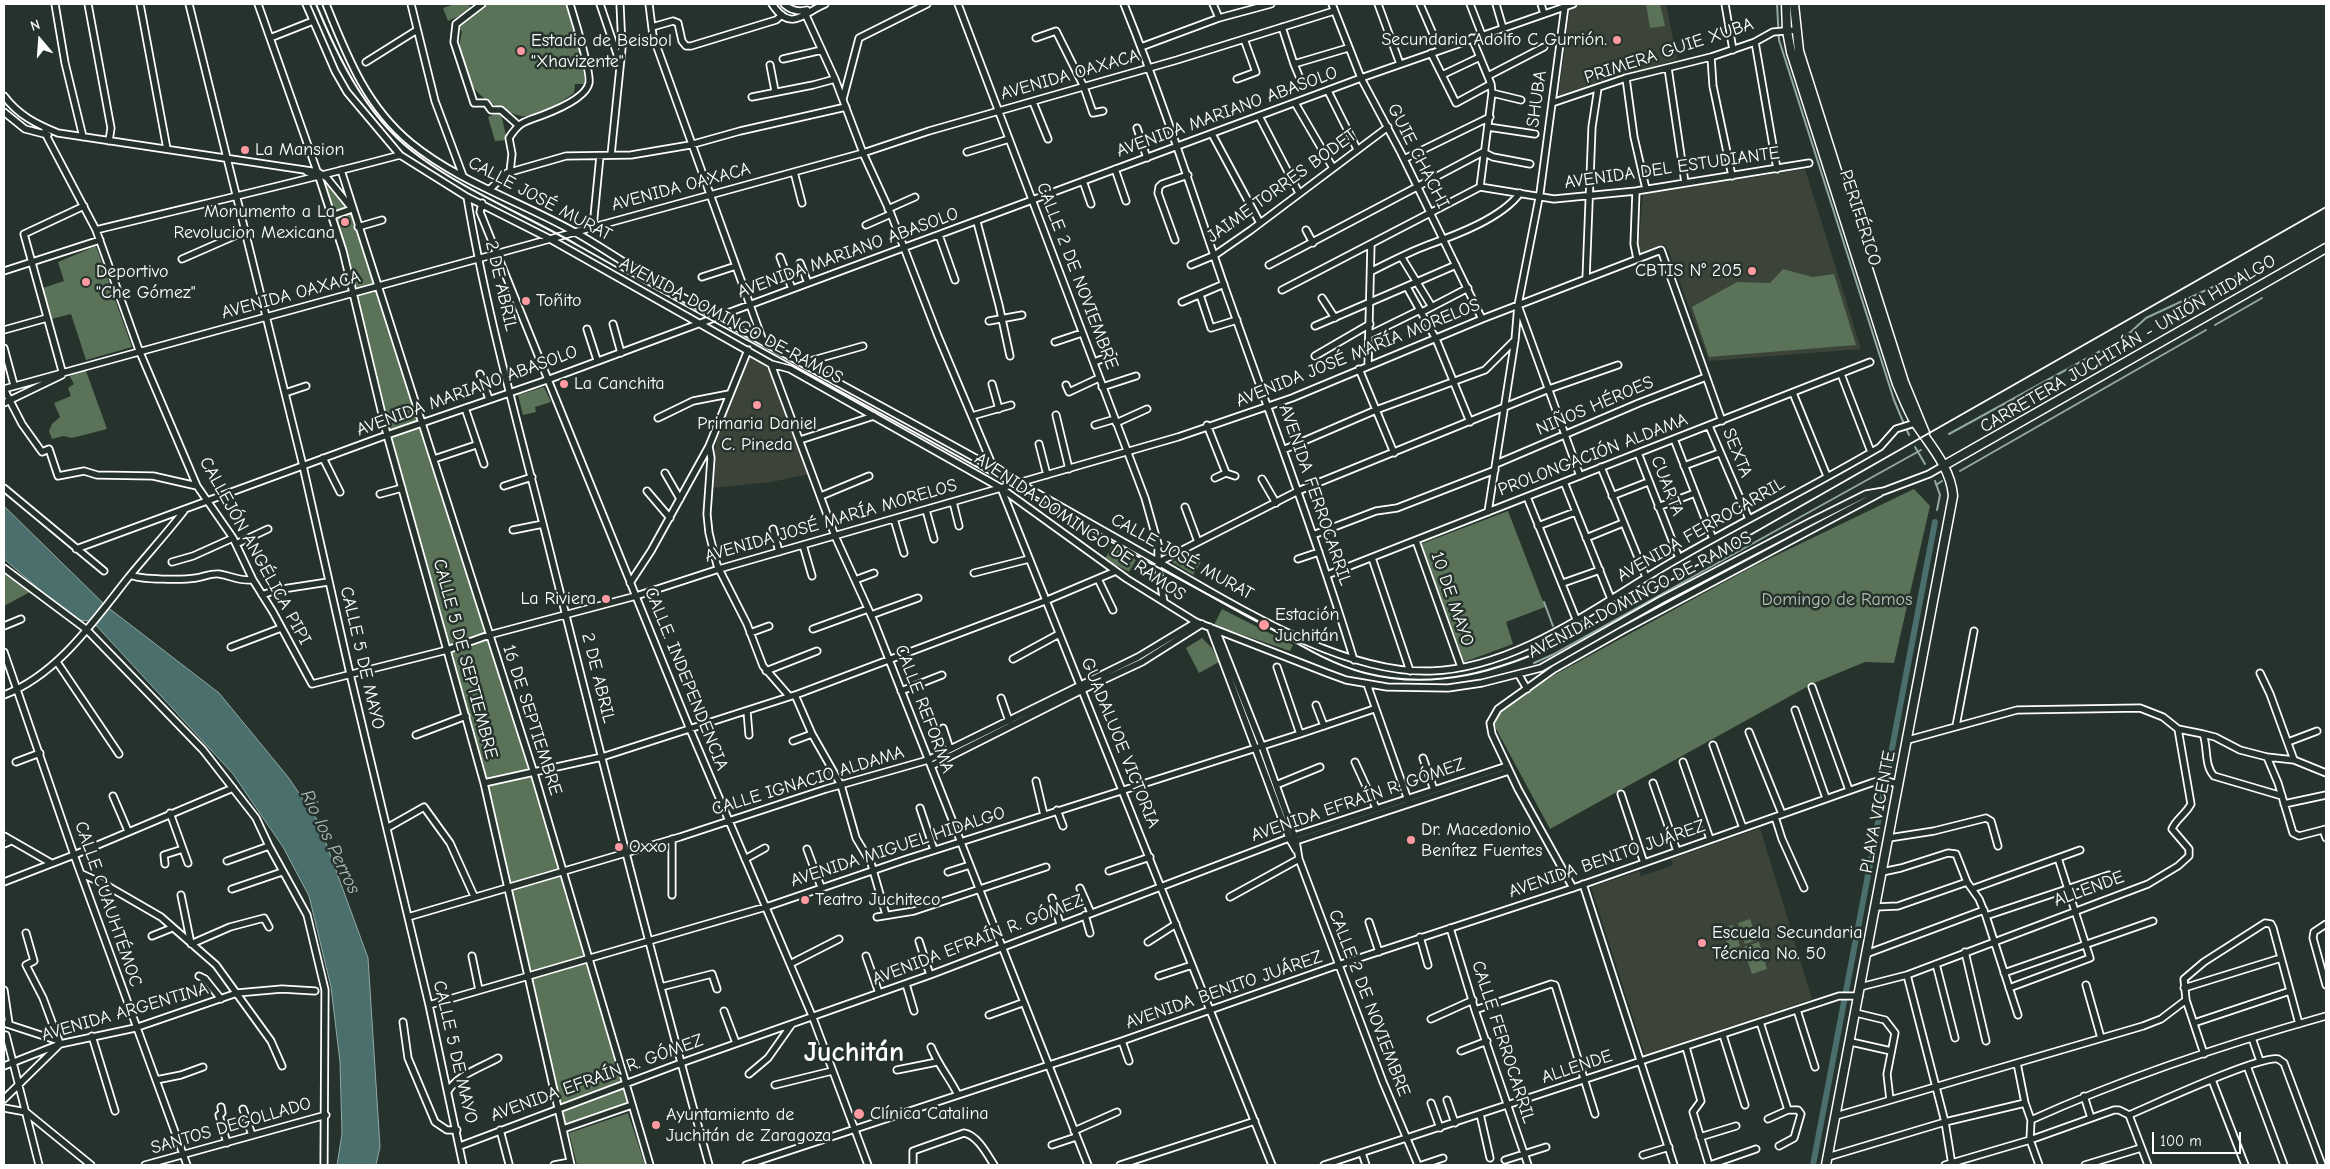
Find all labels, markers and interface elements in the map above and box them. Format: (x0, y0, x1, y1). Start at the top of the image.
street label: PRIMERA GUIE XUBA (1582, 13, 1756, 89)
north arrow (15, 15, 65, 65)
text: N (28, 16, 42, 35)
place label: Secundaria Adolfo C Gurrión. (1381, 29, 1607, 51)
place label: Estadio de Beisbol "Xhavizente" (531, 30, 672, 72)
marker: Secundaria Adolfo C Gurrión. (1611, 34, 1623, 46)
marker: Estadio de Beisbol "Xhavizente" (515, 45, 527, 57)
street label: AVENIDA OAXACA (998, 45, 1142, 105)
street label: AVENIDA MARIANO ABASOLO (1114, 62, 1340, 162)
street label: SHUBA (1522, 69, 1552, 129)
street label: GUIE CHACHI (1382, 100, 1454, 212)
street label: JAIME TORRES BODET (1203, 124, 1361, 248)
place label: La Mansion (255, 139, 344, 161)
street label: AVENIDA DEL ESTUDIANTE (1563, 142, 1781, 194)
marker: La Mansion (239, 144, 251, 156)
street label: CALLE JOSÉ MURAT (464, 152, 616, 246)
street label: AVENIDA OAXACA (609, 158, 753, 216)
street label: PERIFÉRICO (1834, 167, 1886, 269)
street label: CALLE 2 DE NOVIEMBRE (1031, 180, 1123, 372)
place label: Monumento a La Revolucion Mexicana (173, 201, 335, 243)
street label: AVENIDA MARIANO ABASOLO (735, 203, 961, 303)
marker: Monumento a La Revolucion Mexicana (339, 216, 351, 228)
street label: 2 DE ABRIL (480, 239, 522, 333)
street label: CARRETERA JUCHITÁN - UNIÓN HIDALGO (1976, 250, 2280, 438)
street label: AVENIDA DOMINGO DE RAMOS (616, 253, 846, 389)
place label: CBTIS N° 205 (1635, 260, 1742, 282)
place label: Deportivo "Che Gómez" (96, 261, 196, 304)
marker: CBTIS N° 205 (1746, 265, 1758, 277)
street label: AVENIDA OAXACA (219, 266, 363, 324)
marker: Deportivo "Che Gómez" (80, 276, 92, 288)
place label: Toñito (536, 290, 581, 312)
street label: AVENIDA JOSÉ MARÍA MORELOS (1233, 294, 1483, 412)
marker: Toñito (520, 295, 532, 307)
street label: AVENIDA MARIANO ABASOLO (354, 341, 580, 441)
street label: NIÑOS HÉROES (1533, 372, 1657, 440)
place label: La Canchita (574, 373, 665, 395)
marker: La Canchita (558, 378, 570, 390)
marker: Primaria Daniel C. Pineda (751, 399, 763, 411)
street label: AVENIDA FERROCARRIL (1274, 402, 1356, 588)
street label: PROLONGACIÓN ALDAMA (1495, 409, 1691, 501)
place label: Primaria Daniel C. Pineda (697, 413, 817, 456)
street label: SEXTA (1717, 425, 1757, 481)
street label: AVENIDA DOMINGO DE RAMOS (970, 448, 1190, 606)
street label: CALLEJÓN ANGÉLICA PIPI (194, 453, 316, 649)
street label: CUARTA (1646, 453, 1688, 519)
street label: AVENIDA FERROCARRIL (1613, 473, 1789, 587)
street label: AVENIDA JOSÉ MARÍA MORELOS (702, 475, 960, 567)
street label: CALLE JOSÉ MURAT (1107, 509, 1257, 605)
street label: AVENIDA DOMINGO DE RAMOS (1525, 527, 1755, 663)
street label: 10 DE MAYO (1426, 549, 1478, 649)
street label: CALLE 5 DE SEPTIEMBRE (428, 557, 502, 761)
street label: CALLE 5 DE MAYO (335, 584, 389, 732)
street label: CALLE. INDEPENDENCIA (639, 584, 733, 774)
place label: La Riviera (520, 588, 596, 610)
park label: Domingo de Ramos (1762, 589, 1912, 611)
marker: La Riviera (600, 593, 612, 605)
place label: Estación Juchitán (1275, 604, 1339, 646)
marker: Estación Juchitán (1257, 618, 1271, 632)
street label: 2 DE ABRIL (576, 631, 620, 725)
street label: 16 DE SEPTIEMBRE (497, 642, 567, 798)
street label: CALLE REFORMA (890, 642, 958, 776)
street label: GUADALUOE VICTORIA (1076, 655, 1164, 831)
street label: CALLE IGNACIO ALDAMA (709, 741, 907, 821)
street label: PLAYA VICENTE (1856, 749, 1900, 875)
street label: AVENIDA EFRAÍN R. GÓMEZ (1248, 753, 1468, 847)
water label: Rio los Perros (295, 786, 365, 898)
street label: AVENIDA MIGUEL HIDALGO (788, 802, 1008, 892)
street label: AVENIDA BENITO JUÁREZ (1506, 815, 1708, 903)
street label: CALLE CUAUHTÉMOC (70, 819, 146, 989)
place label: Dr. Macedonio Benítez Fuentes (1421, 819, 1542, 862)
marker: Dr. Macedonio Benítez Fuentes (1405, 834, 1417, 846)
place label: Oxxo (629, 836, 667, 858)
marker: Oxxo (613, 841, 625, 853)
street label: ALLENDE (2051, 866, 2127, 912)
place label: Teatro Juchiteco (815, 889, 940, 911)
street label: AVENIDA EFRAÍN R. GÓMEZ (869, 890, 1087, 990)
marker: Teatro Juchiteco (799, 894, 811, 906)
street label: CALLE 2 DE NOVIEMBRE (1323, 907, 1415, 1099)
place label: Escuela Secundaria Técnica No. 50 (1712, 922, 1863, 964)
marker: Escuela Secundaria Técnica No. 50 (1696, 937, 1708, 949)
street label: AVENIDA BENITO JUÁREZ (1123, 946, 1325, 1034)
street label: CALLE FERROCARRIL (1467, 958, 1539, 1126)
street label: AVENIDA ARGENTINA (39, 978, 211, 1046)
street label: CALLE 5 DE MAYO (428, 978, 482, 1126)
street label: AVENIDA EFRAÍN R. GÓMEZ (488, 1029, 706, 1127)
district label: Juchitán (804, 1036, 904, 1070)
street label: ALLENDE (1539, 1045, 1615, 1089)
street label: SANTOS DEGOLLADO (148, 1093, 314, 1159)
place label: Clínica Catalina (870, 1103, 989, 1125)
place label: Ayuntamiento de Juchitán de Zaragoza (666, 1104, 831, 1146)
marker: Clínica Catalina (852, 1107, 866, 1121)
marker: Ayuntamiento de Juchitán de Zaragoza (650, 1119, 662, 1131)
scale bar (2155, 1122, 2244, 1154)
text: 100 m (2160, 1132, 2202, 1150)

